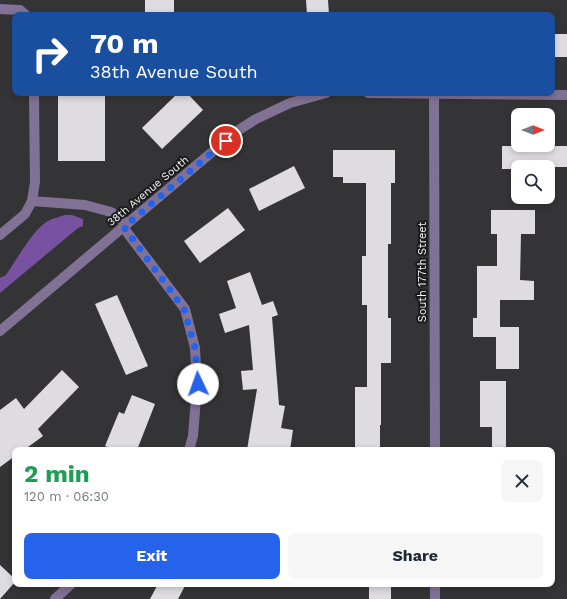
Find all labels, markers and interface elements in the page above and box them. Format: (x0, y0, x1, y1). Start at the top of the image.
text: 70 m (90, 27, 159, 60)
icon: right (24, 28, 76, 80)
text: 38th Avenue South (90, 61, 258, 82)
north arrow (511, 108, 555, 152)
map controls (511, 108, 555, 204)
pin (209, 124, 243, 158)
icon: arrive (215, 130, 237, 152)
street label: 38th Avenue South (105, 153, 191, 229)
button: search (511, 160, 555, 204)
street label: South 177th Street (416, 221, 429, 322)
position arrow (177, 363, 219, 405)
text: 2 min (24, 460, 90, 488)
button: close (501, 460, 543, 502)
text: 120 m · 06:30 (24, 489, 109, 504)
button: Exit (24, 533, 280, 579)
button: Share (288, 533, 543, 579)

